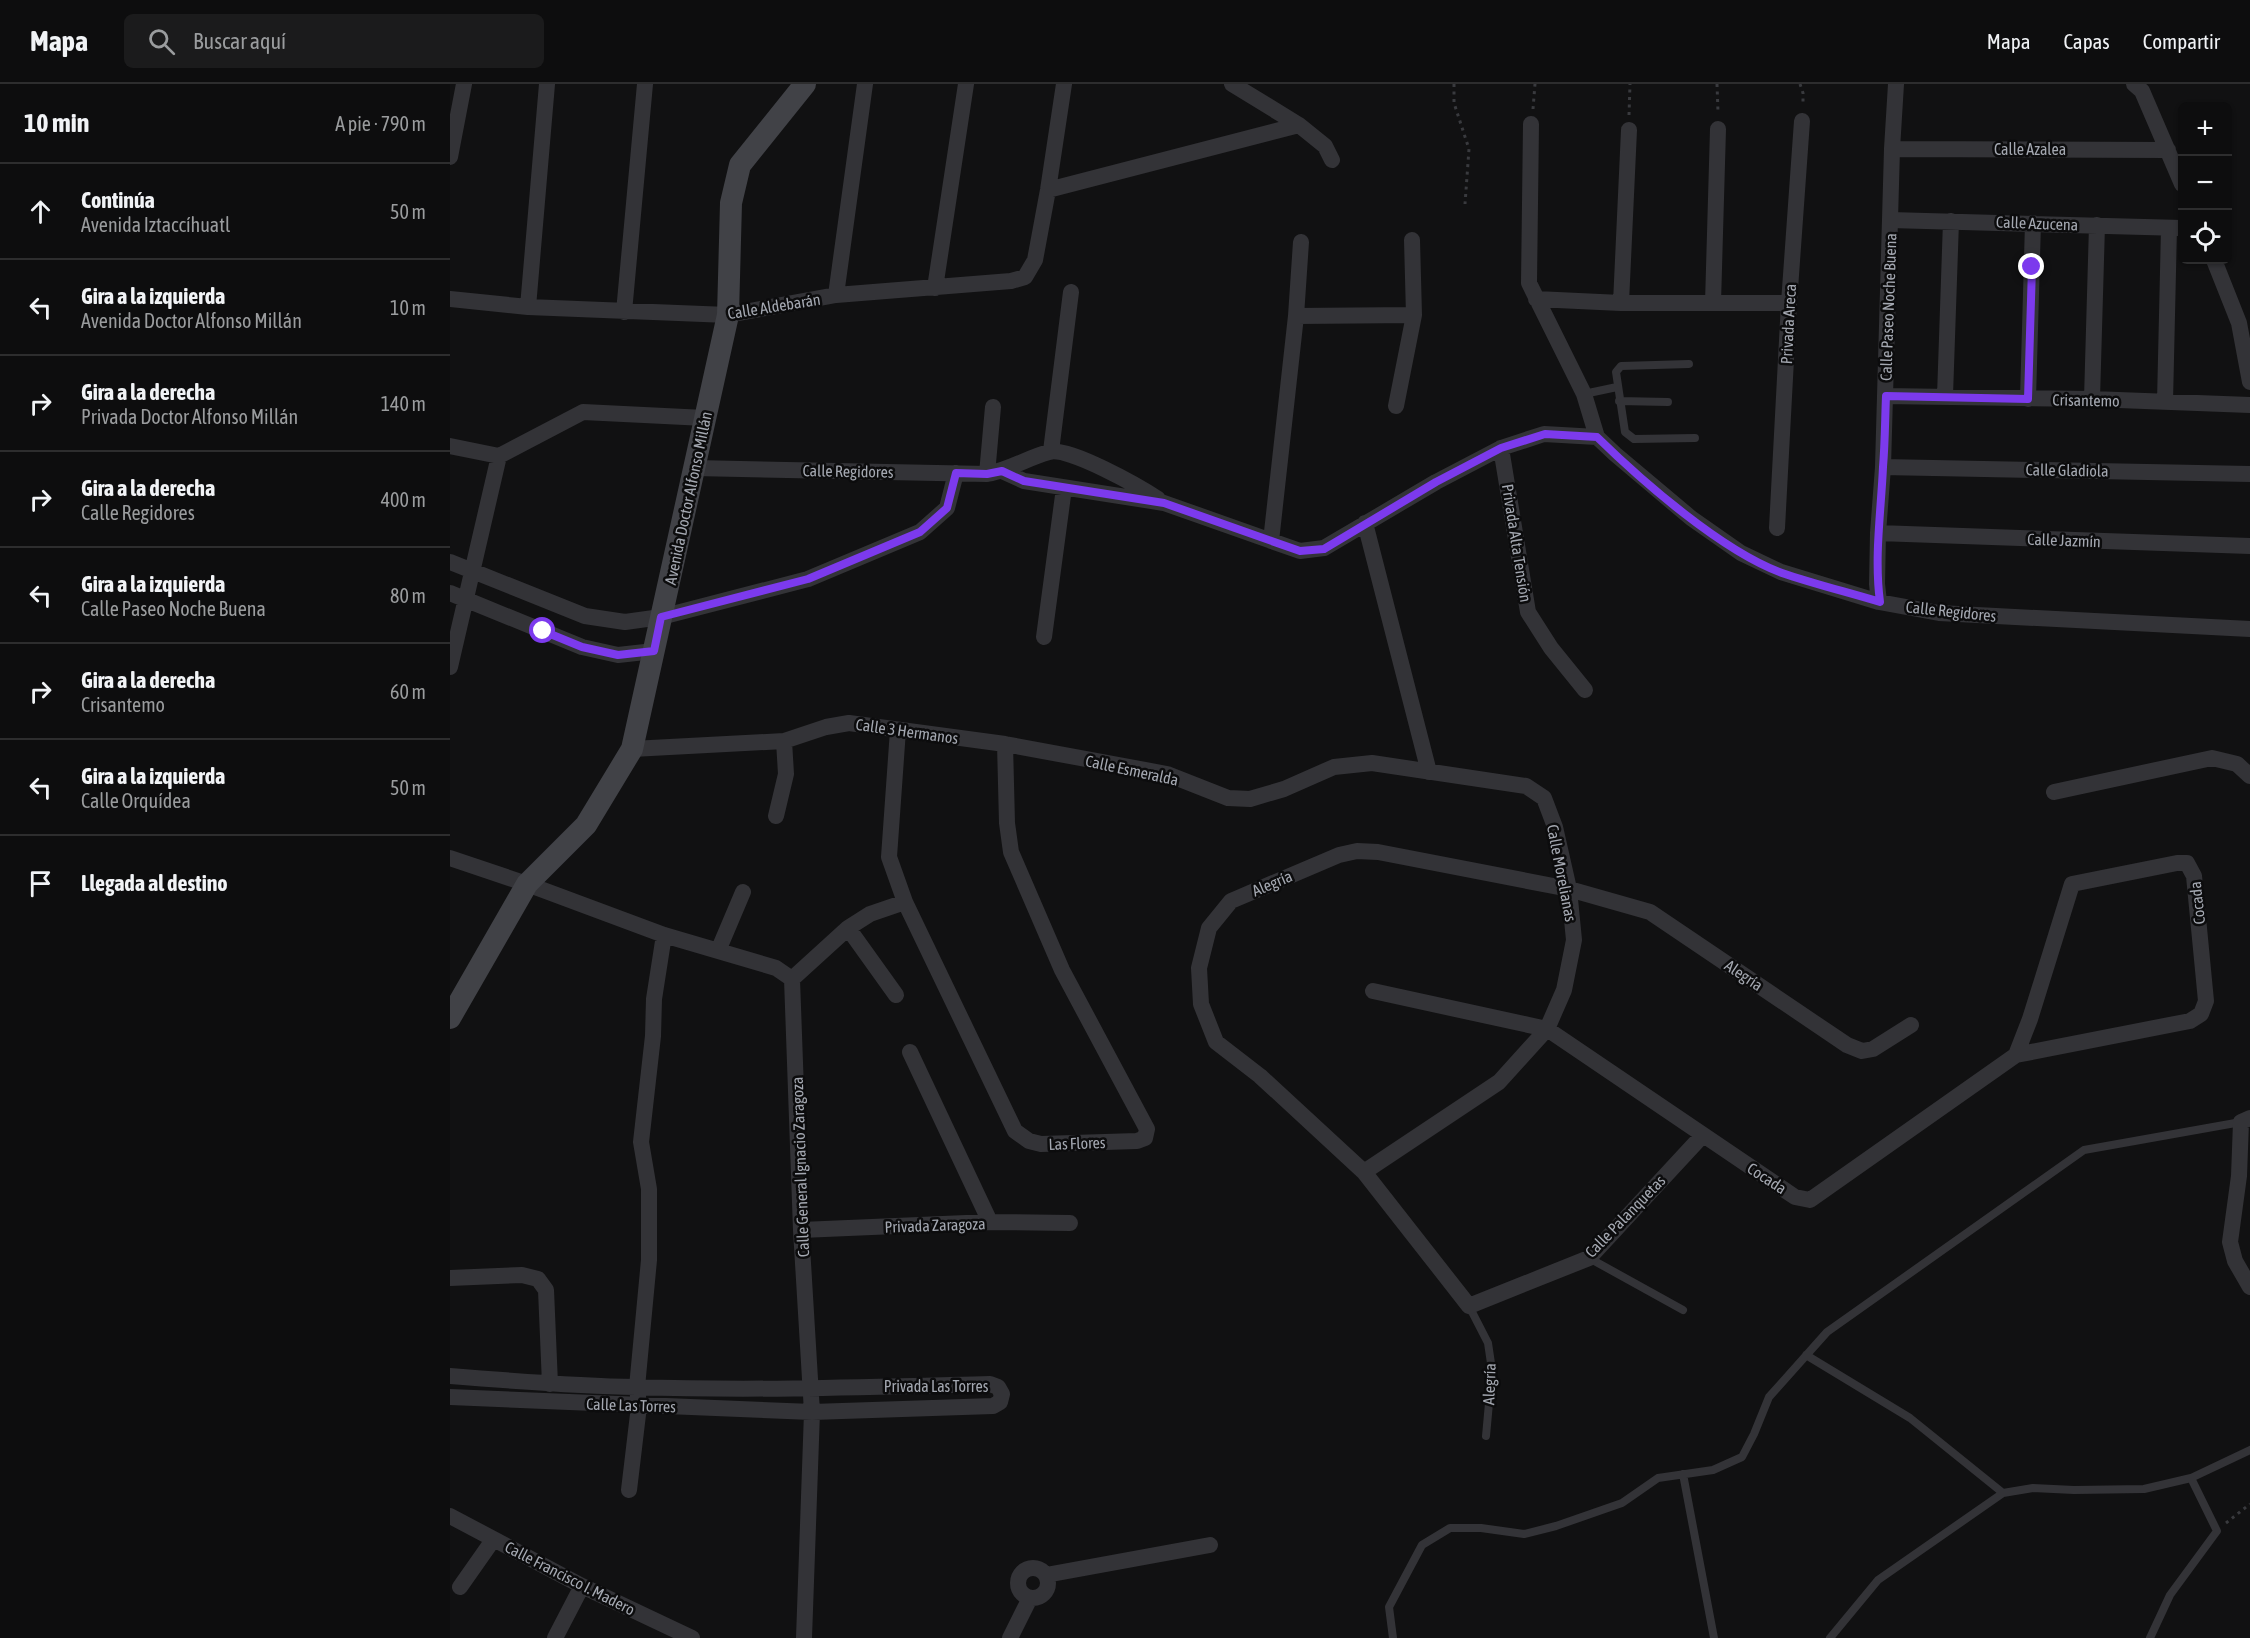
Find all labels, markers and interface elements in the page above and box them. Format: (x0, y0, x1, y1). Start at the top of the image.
search box (124, 14, 544, 68)
text: Mapa (30, 25, 88, 57)
icon: search (145, 25, 178, 58)
text: Buscar aquí (193, 28, 286, 54)
text: Mapa (1987, 29, 2030, 53)
text: Capas (2063, 29, 2110, 53)
text: Compartir (2143, 29, 2220, 53)
map controls (2178, 102, 2232, 264)
button: + (2178, 102, 2232, 156)
text: 10 min (24, 108, 89, 138)
text: A pie · 790 m (335, 112, 426, 135)
street label: Calle Azalea (1994, 140, 2066, 158)
button: − (2178, 156, 2232, 210)
text: Continúa (81, 187, 155, 213)
icon: ahead (24, 195, 57, 228)
text: 50 m (390, 200, 426, 223)
button: locate (2178, 210, 2232, 264)
text: Avenida Iztaccíhuatl (81, 213, 230, 236)
street label: Calle Azucena (1996, 213, 2078, 233)
street label: Calle Paseo Noche Buena (1876, 233, 1900, 381)
route end (2018, 253, 2044, 279)
text: Gira a la izquierda (81, 283, 225, 309)
street label: Privada Areca (1777, 283, 1799, 365)
street label: Calle Aldebarán (726, 290, 822, 322)
icon: left (24, 291, 57, 324)
text: 10 m (390, 296, 426, 319)
text: Avenida Doctor Alfonso Millán (81, 309, 302, 332)
text: Gira a la derecha (81, 379, 215, 405)
icon: right (24, 387, 57, 420)
street label: Crisantemo (2052, 390, 2120, 410)
text: 140 m (381, 392, 426, 415)
text: Privada Doctor Alfonso Millán (81, 405, 298, 428)
street label: Avenida Doctor Alfonso Millán (661, 410, 715, 586)
street label: Calle Gladiola (2025, 460, 2109, 480)
street label: Calle Regidores (802, 461, 894, 482)
text: Gira a la derecha (81, 475, 215, 501)
icon: right (24, 483, 57, 516)
street label: Privada Alta Tensión (1499, 483, 1535, 603)
text: 400 m (381, 488, 426, 511)
text: Calle Regidores (81, 501, 195, 524)
street label: Calle Jazmín (2027, 530, 2101, 550)
text: Gira a la izquierda (81, 571, 225, 597)
icon: left (24, 579, 57, 612)
text: 80 m (390, 584, 426, 607)
text: Calle Paseo Noche Buena (81, 597, 266, 620)
street label: Calle Regidores (1905, 597, 1998, 626)
route start (529, 617, 555, 643)
text: Gira a la derecha (81, 667, 215, 693)
icon: right (24, 675, 57, 708)
text: 60 m (390, 680, 426, 703)
text: Crisantemo (81, 693, 165, 716)
street label: Calle 3 Hermanos (855, 715, 960, 747)
street label: Calle Esmeralda (1084, 751, 1180, 789)
text: Gira a la izquierda (81, 763, 225, 789)
icon: left (24, 771, 57, 804)
text: 50 m (390, 776, 426, 799)
text: Calle Orquídea (81, 789, 191, 812)
street label: Calle Morelianas (1544, 823, 1580, 924)
icon: arrive (24, 867, 57, 900)
street label: Alegría (1249, 867, 1295, 900)
text: Llegada al destino (81, 870, 228, 896)
street label: Cocada (2186, 881, 2208, 925)
street label: Alegría (1721, 956, 1766, 995)
street label: Calle General Ignacio Zaragoza (788, 1076, 813, 1258)
street label: Las Flores (1048, 1133, 1106, 1153)
street label: Cocada (1744, 1159, 1790, 1197)
street label: Calle Palanquetas (1581, 1171, 1670, 1261)
street label: Privada Zaragoza (884, 1214, 986, 1237)
street label: Alegría (1479, 1363, 1500, 1405)
street label: Privada Las Torres (884, 1377, 989, 1395)
street label: Calle Las Torres (586, 1394, 677, 1416)
street label: Calle Francisco I. Madero (502, 1537, 638, 1619)

